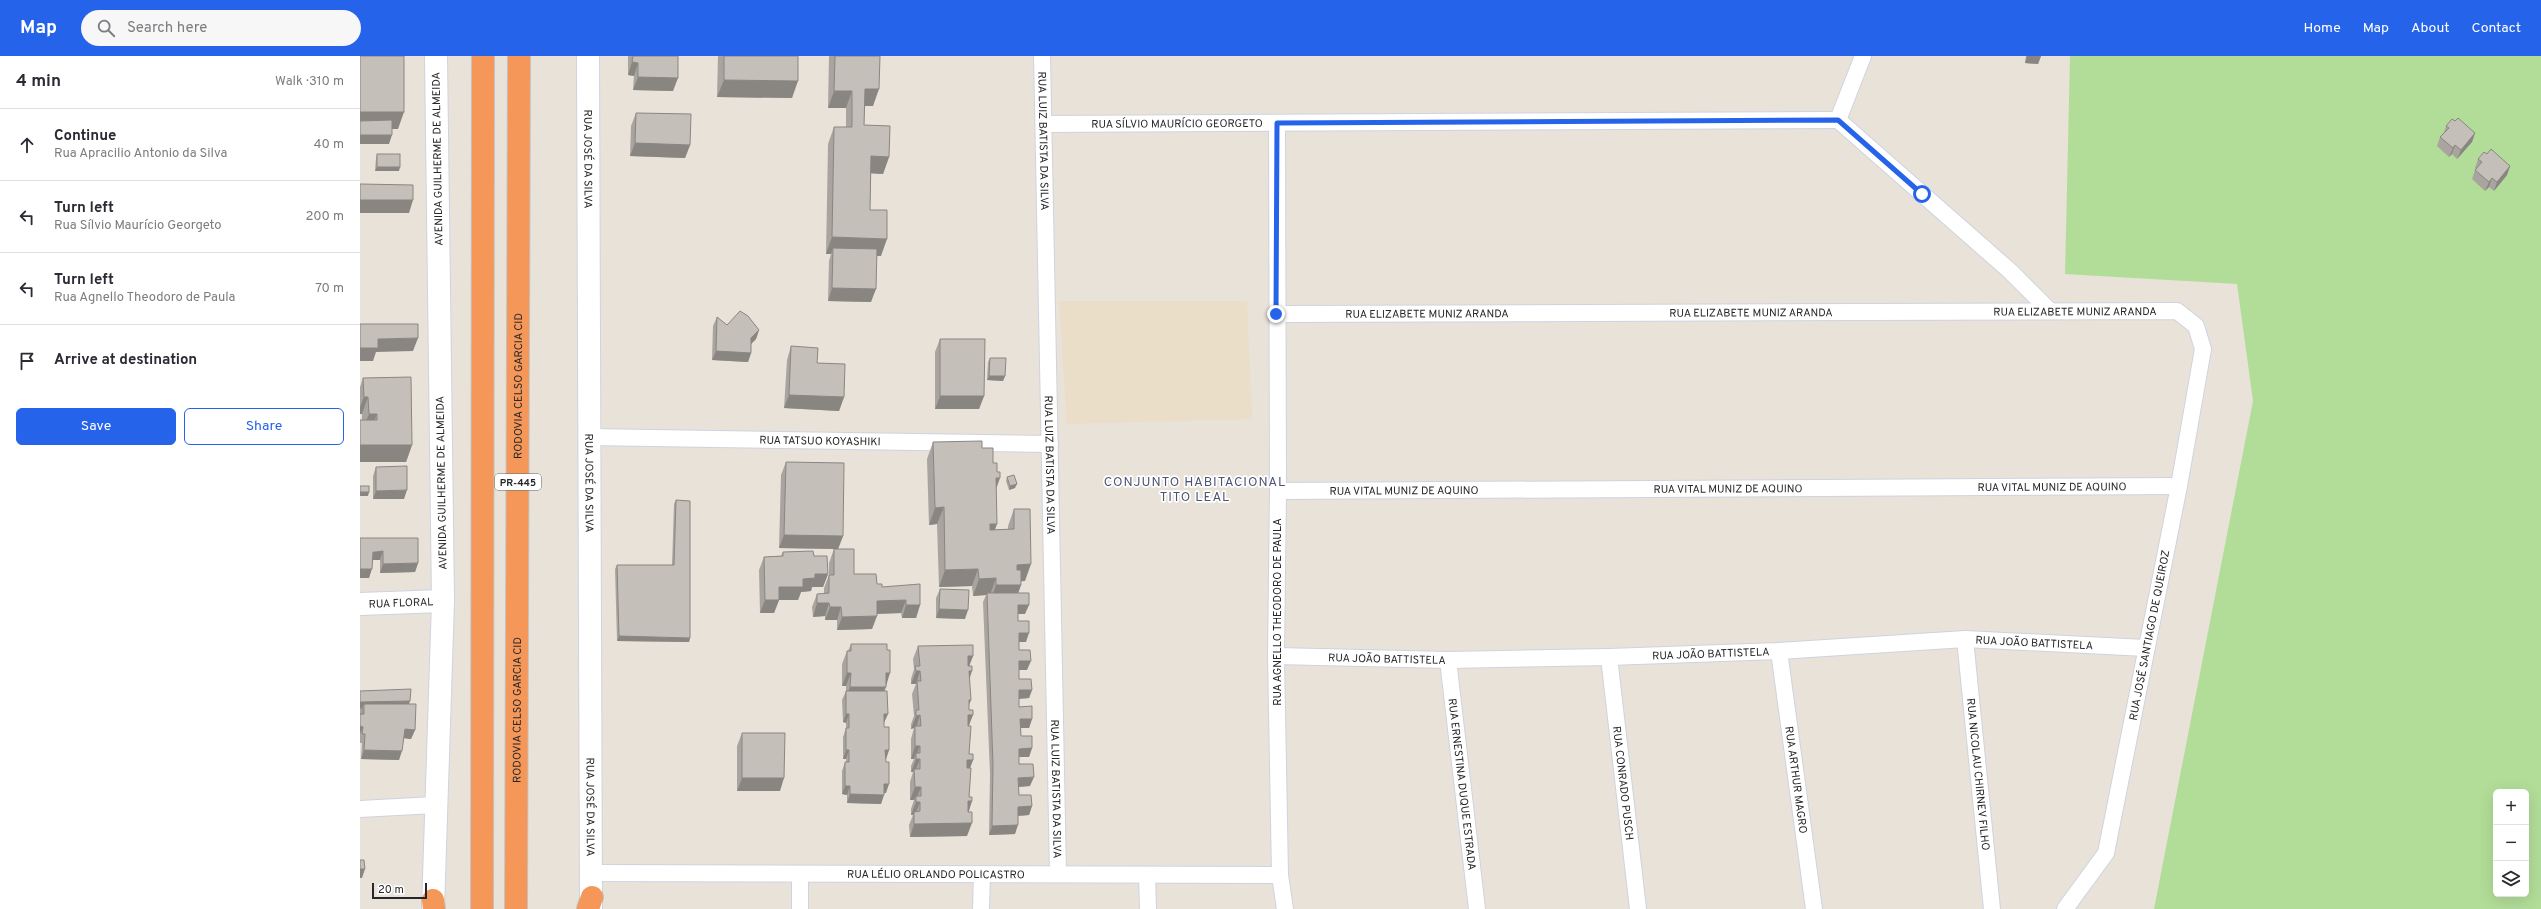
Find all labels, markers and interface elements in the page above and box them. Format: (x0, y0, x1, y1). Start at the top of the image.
search box (81, 10, 361, 46)
text: Map (20, 16, 57, 40)
icon: search (95, 17, 117, 39)
text: Search here (127, 19, 207, 38)
text: Home (2304, 20, 2341, 37)
text: Map (2363, 20, 2389, 37)
text: About (2411, 20, 2450, 37)
text: Contact (2472, 20, 2521, 37)
text: 4 min (16, 71, 61, 93)
street label: RUA LUIZ BATISTA DA SILVA (1034, 71, 1051, 211)
street label: AVENIDA GUILHERME DE ALMEIDA (429, 72, 447, 246)
text: Walk · 310 m (275, 74, 344, 90)
street label: RUA JOSÉ DA SILVA (580, 109, 595, 209)
street label: RUA SÍLVIO MAURÍCIO GEORGETO (1091, 116, 1263, 132)
text: Continue (54, 127, 116, 146)
icon: ahead (16, 134, 38, 156)
text: 40 m (314, 137, 344, 153)
text: Rua Apracilio Antonio da Silva (54, 146, 227, 162)
route start (1913, 185, 1931, 203)
text: Turn left (54, 199, 114, 218)
icon: left (16, 206, 38, 228)
text: 200 m (305, 209, 344, 225)
text: Rua Sílvio Maurício Georgeto (54, 218, 222, 234)
text: Turn left (54, 271, 114, 290)
icon: left (16, 278, 38, 300)
text: 70 m (315, 281, 344, 297)
text: Rua Agnello Theodoro de Paula (54, 290, 235, 306)
route end (1267, 305, 1285, 323)
street label: RUA ELIZABETE MUNIZ ARANDA (1993, 305, 2157, 320)
street label: RUA ELIZABETE MUNIZ ARANDA (1669, 306, 1833, 321)
street label: RUA ELIZABETE MUNIZ ARANDA (1345, 307, 1509, 322)
street label: RODOVIA CELSO GARCIA CID (512, 313, 526, 459)
icon: arrive (16, 350, 38, 372)
text: Arrive at destination (54, 351, 197, 370)
street label: RUA LUIZ BATISTA DA SILVA (1041, 395, 1057, 535)
street label: AVENIDA GUILHERME DE ALMEIDA (433, 396, 451, 570)
button: Save (16, 408, 176, 445)
button: Share (184, 408, 344, 445)
street label: RUA JOSÉ DA SILVA (581, 433, 597, 533)
street label: RUA TATSUO KOYASHIKI (759, 434, 881, 449)
road number: PR-445 (495, 474, 541, 490)
district label: CONJUNTO HABITACIONAL TITO LEAL (1104, 475, 1286, 506)
street label: RUA VITAL MUNIZ DE AQUINO (1977, 480, 2127, 495)
street label: RUA VITAL MUNIZ DE AQUINO (1653, 482, 1803, 497)
street label: RUA VITAL MUNIZ DE AQUINO (1329, 484, 1479, 499)
street label: RUA AGNELLO THEODORO DE PAULA (1271, 518, 1285, 706)
street label: RUA JOSÉ SANTIAGO DE QUEIROZ (2126, 549, 2173, 722)
street label: RUA FLORAL (368, 595, 434, 612)
street label: RUA JOÃO BATTISTELA (1975, 634, 2093, 653)
street label: RODOVIA CELSO GARCIA CID (510, 637, 525, 783)
street label: RUA JOÃO BATTISTELA (1652, 645, 1770, 663)
street label: RUA JOÃO BATTISTELA (1328, 651, 1446, 668)
street label: RUA ERNESTINA DUQUE ESTRADA (1445, 698, 1478, 871)
street label: RUA NICOLAU CHIRNEV FILHO (1963, 698, 1992, 851)
street label: RUA LUIZ BATISTA DA SILVA (1047, 719, 1064, 859)
street label: RUA CONRADO PUSCH (1609, 725, 1636, 841)
street label: RUA ARTHUR MAGRO (1781, 725, 1810, 834)
street label: RUA JOSÉ DA SILVA (582, 757, 598, 857)
map controls (2493, 789, 2529, 897)
button: + (2493, 789, 2529, 825)
button: − (2493, 825, 2529, 861)
button: layers (2493, 861, 2529, 897)
street label: RUA LÉLIO ORLANDO POLICASTRO (847, 867, 1025, 882)
scale bar (372, 881, 427, 900)
text: 20 m (378, 883, 404, 897)

